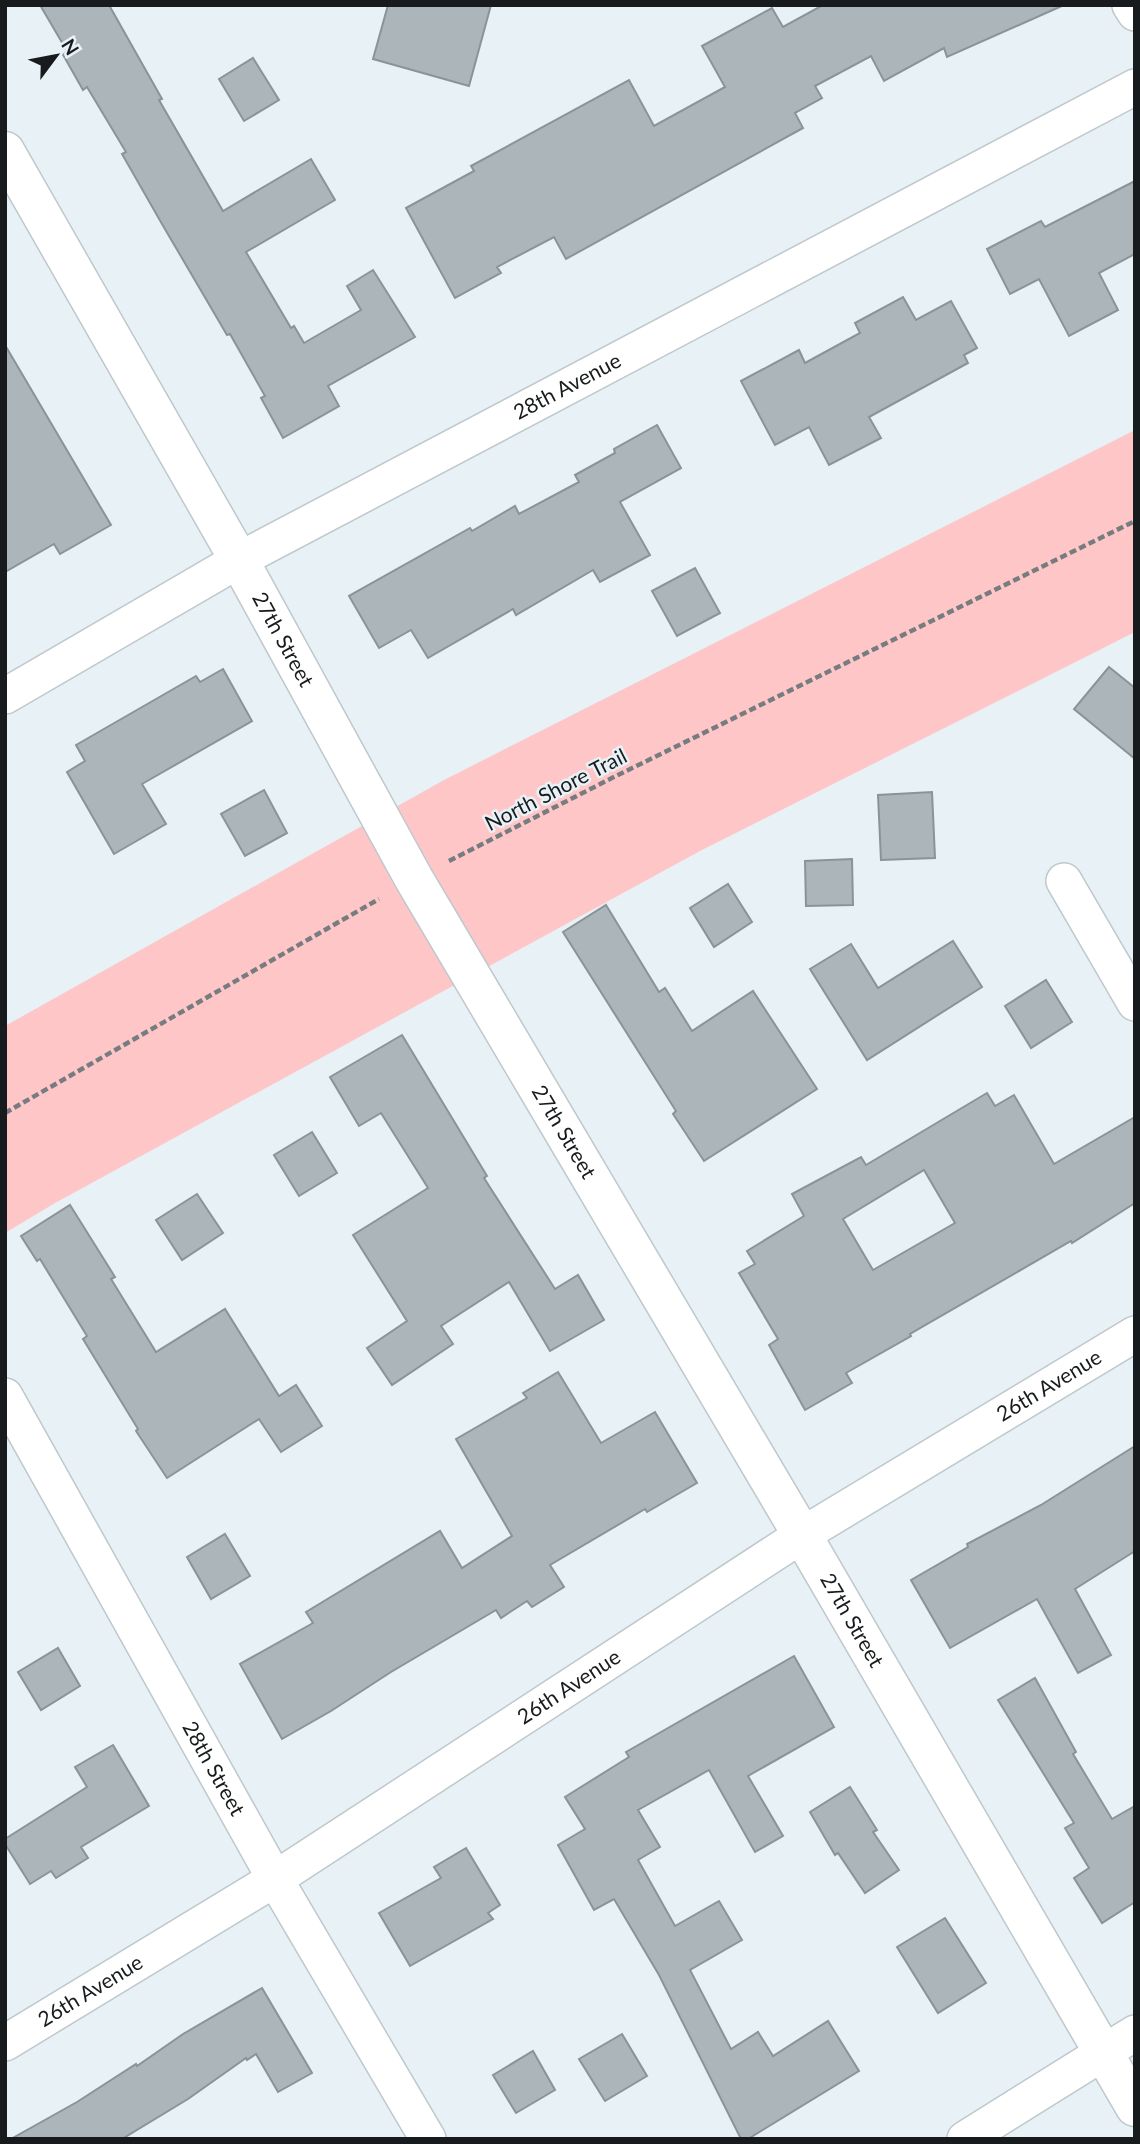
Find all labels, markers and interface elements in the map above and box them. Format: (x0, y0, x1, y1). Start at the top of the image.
north arrow (21, 21, 91, 91)
text: N (57, 34, 84, 59)
street label: 28th Avenue (509, 347, 625, 424)
street label: 27th Street (248, 587, 320, 691)
street label: North Shore Trail (480, 742, 630, 835)
street label: 27th Street (528, 1080, 602, 1183)
street label: 26th Avenue (992, 1343, 1105, 1426)
street label: 27th Street (816, 1568, 890, 1671)
street label: 26th Avenue (512, 1643, 624, 1729)
street label: 28th Street (178, 1716, 251, 1820)
street label: 26th Avenue (33, 1949, 147, 2031)

